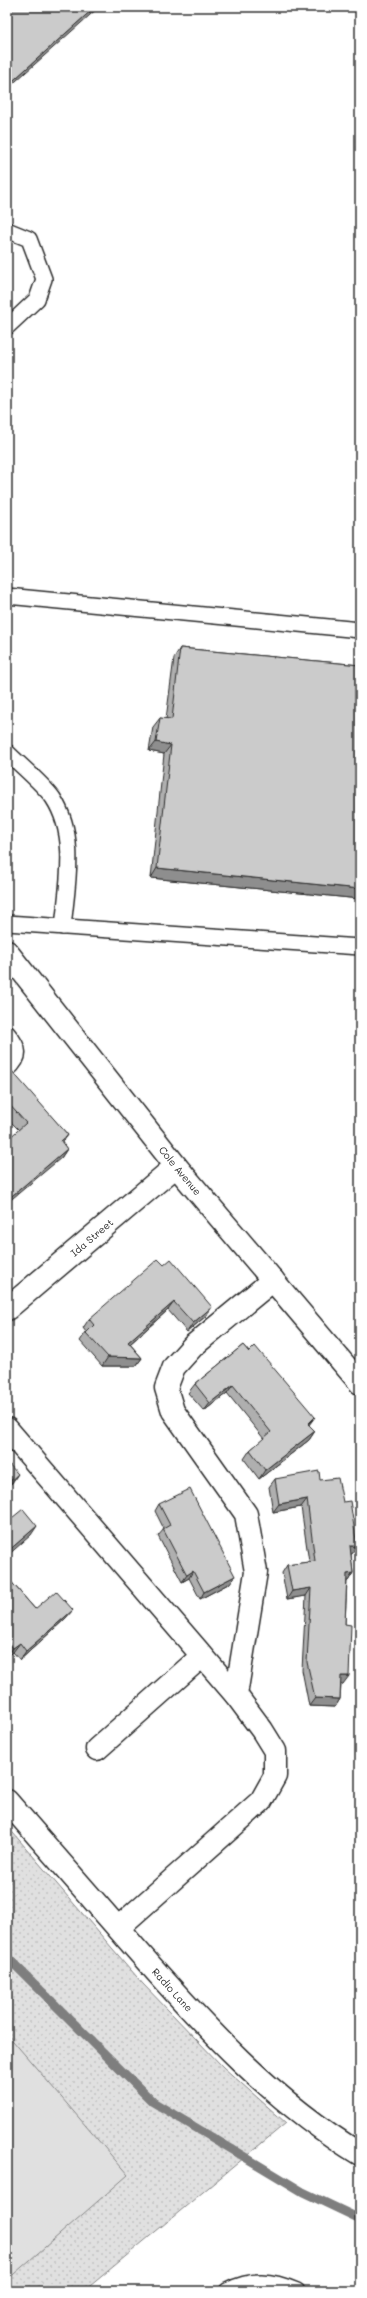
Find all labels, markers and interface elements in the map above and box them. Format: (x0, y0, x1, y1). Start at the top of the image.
street label: Cole Avenue (156, 1143, 205, 1198)
street label: Ida Street (67, 1215, 116, 1259)
street label: Radio Lane (149, 1965, 196, 2015)

